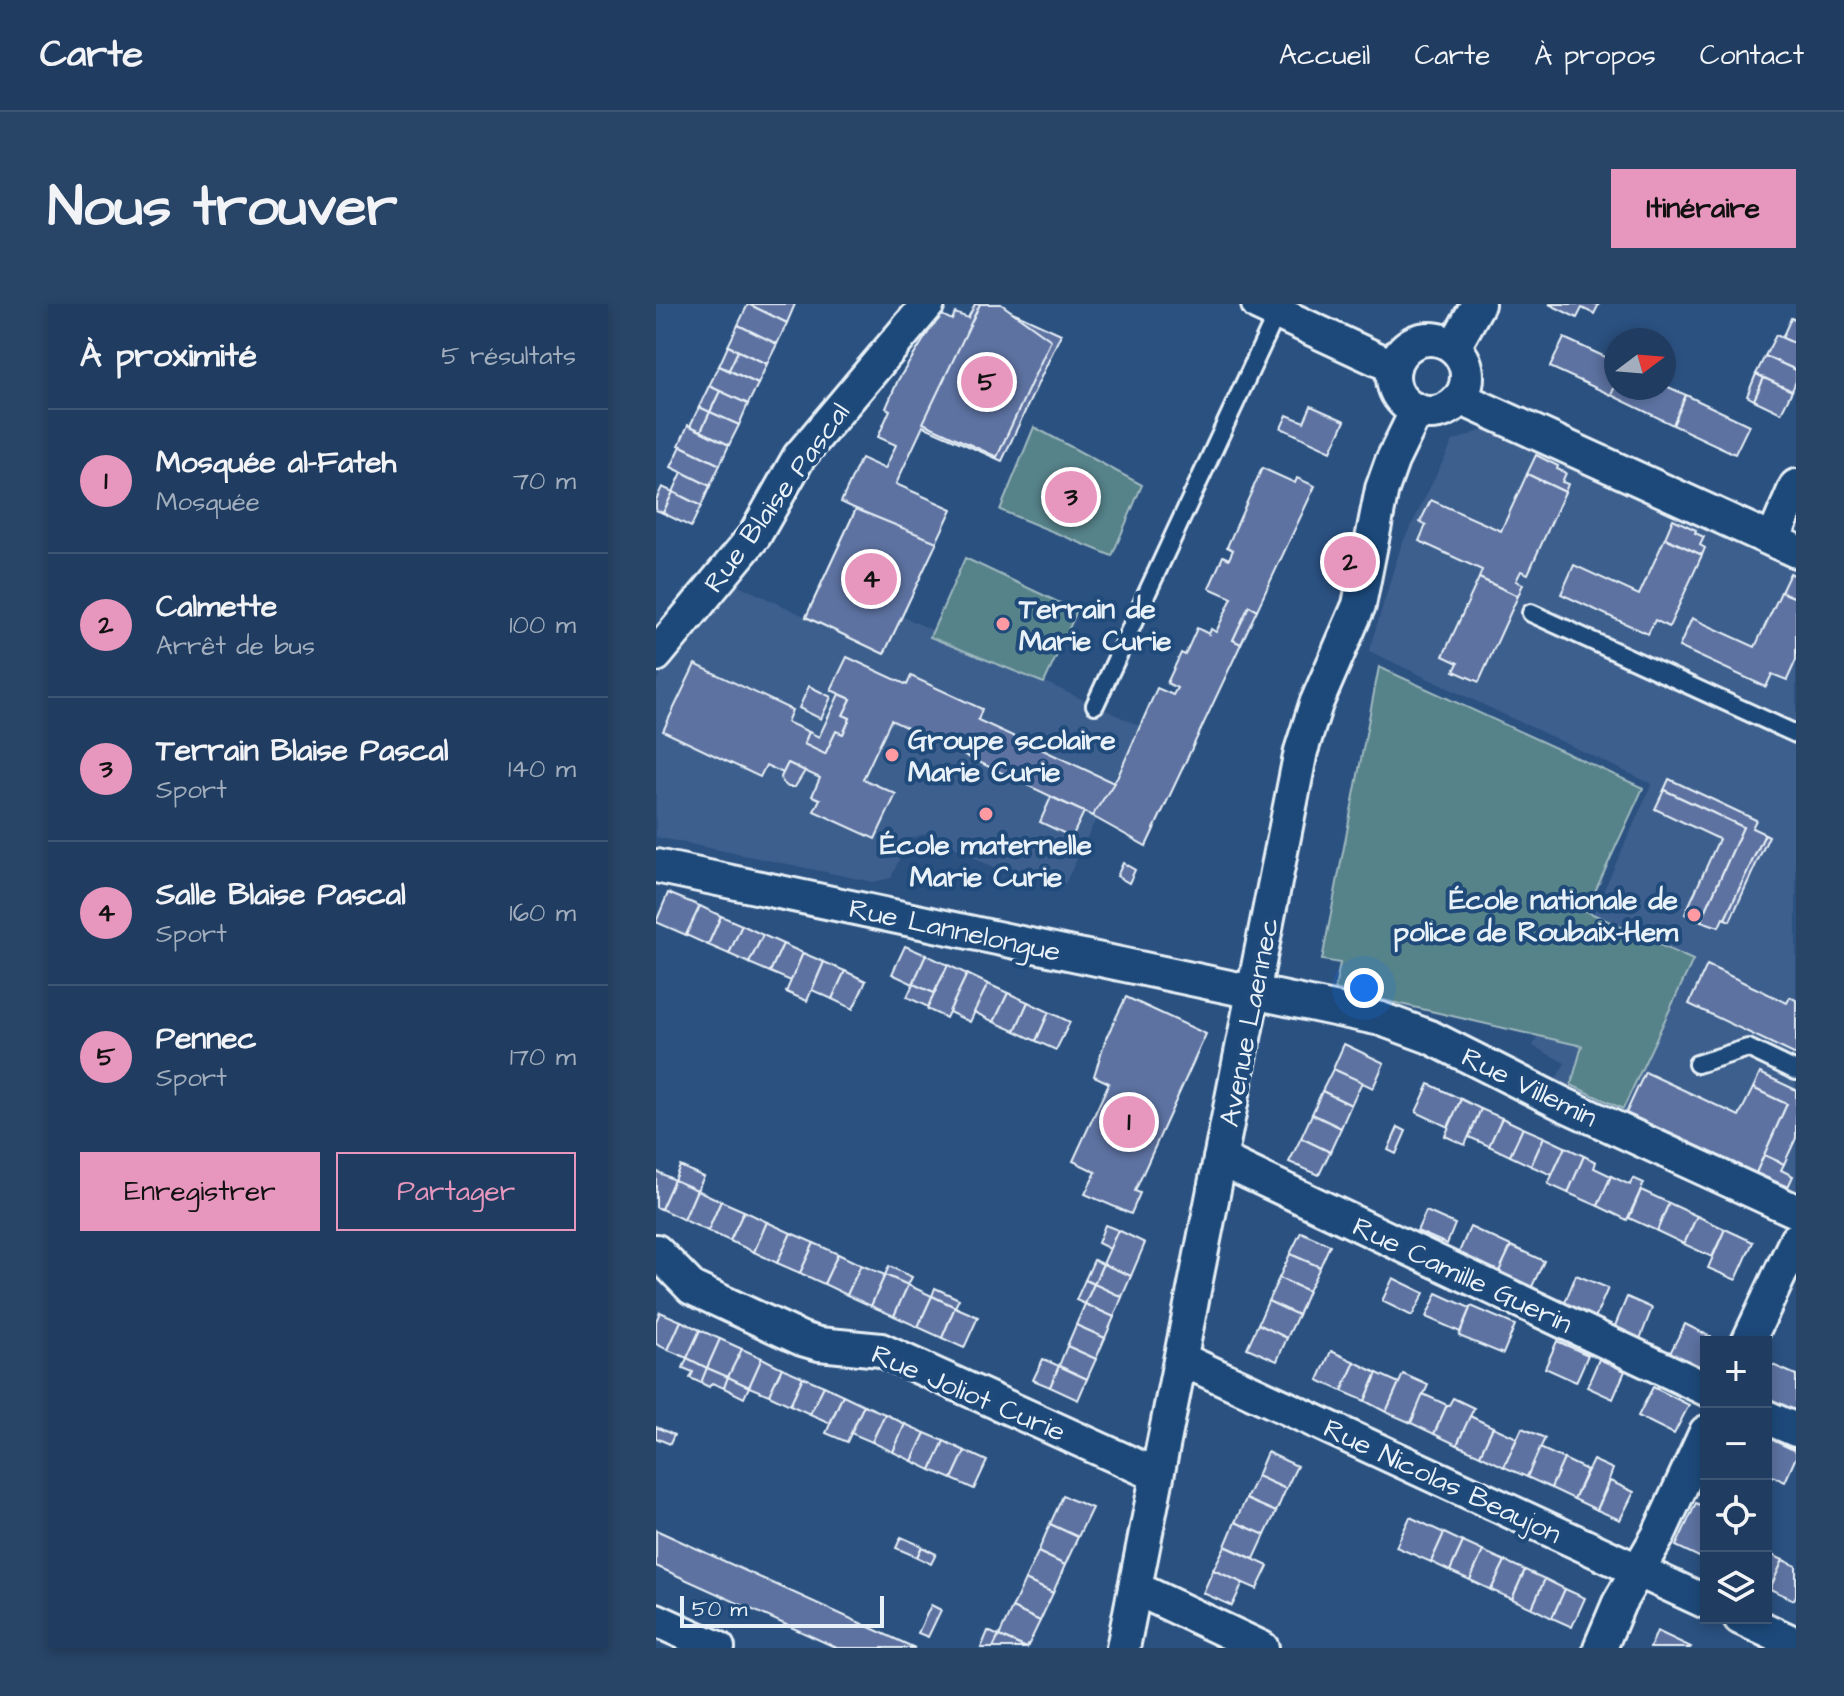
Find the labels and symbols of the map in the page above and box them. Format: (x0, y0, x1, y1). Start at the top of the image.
north arrow (1604, 328, 1676, 400)
pin: 5 (961, 352, 1013, 412)
street label: Rue Blaise Pascal (695, 395, 859, 601)
pin: 3 (1045, 467, 1097, 527)
pin: 2 (1324, 532, 1376, 592)
pin: 4 (845, 549, 897, 609)
place label: Terrain de Marie Curie (1018, 590, 1171, 661)
marker: Terrain de Marie Curie (994, 615, 1012, 633)
place label: Groupe scolaire Marie Curie (908, 721, 1116, 792)
marker: Groupe scolaire Marie Curie (883, 746, 901, 764)
marker: École maternelle Marie Curie (977, 805, 995, 823)
place label: École maternelle Marie Curie (880, 826, 1092, 897)
place label: École nationale de police de Roubaix-Hem (1393, 881, 1679, 953)
street label: Rue Lannelongue (845, 889, 1064, 973)
marker: École nationale de police de Roubaix-Hem (1685, 906, 1703, 924)
street label: Avenue Laennec (1210, 915, 1289, 1130)
your location (1344, 968, 1384, 1008)
street label: Rue Villemin (1455, 1038, 1604, 1137)
pin: 1 (1103, 1092, 1155, 1152)
street label: Rue Camille Guerin (1346, 1207, 1579, 1343)
street label: Rue Joliot Curie (866, 1335, 1071, 1452)
street label: Rue Nicolas Beaujon (1317, 1409, 1568, 1554)
scale bar (680, 1592, 884, 1628)

